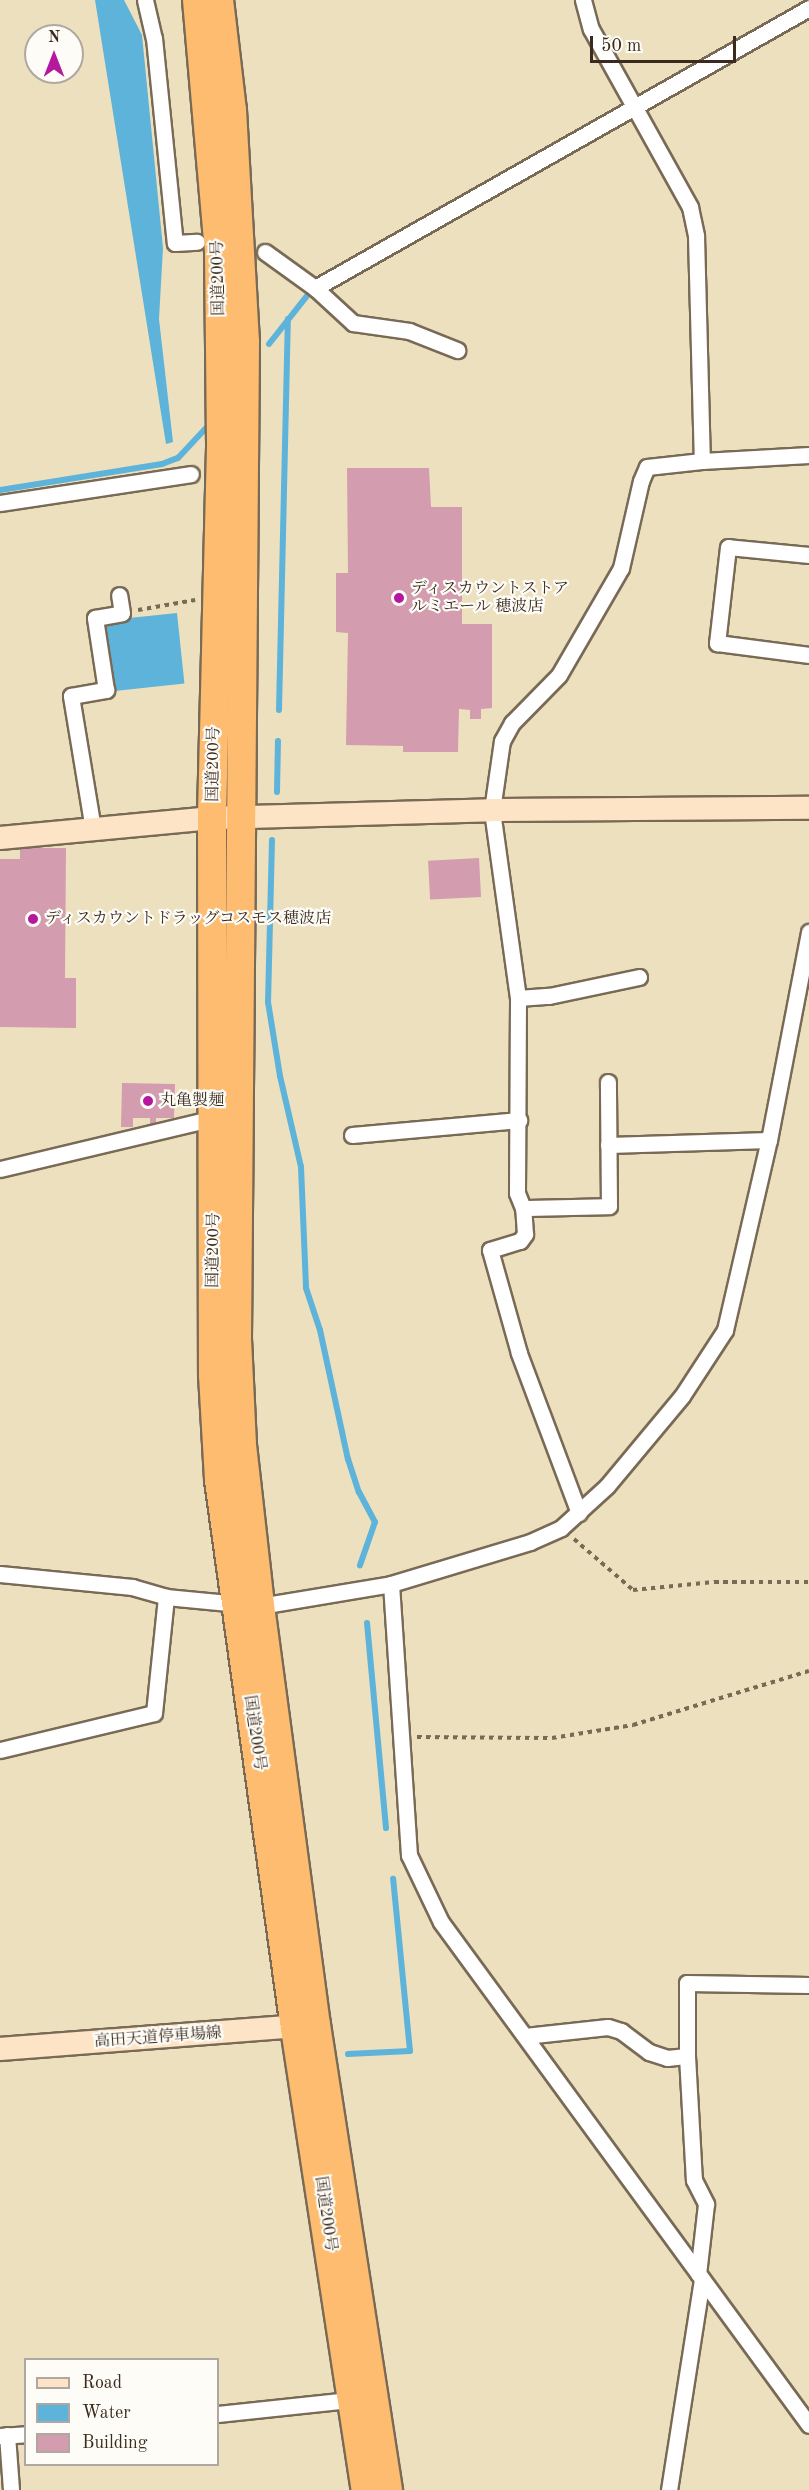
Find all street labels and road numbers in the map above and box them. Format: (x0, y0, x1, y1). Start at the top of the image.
street label: 国道200号 (209, 240, 229, 316)
street label: 国道200号 (204, 726, 224, 802)
street label: 国道200号 (204, 1212, 224, 1288)
street label: 国道200号 (239, 1694, 269, 1772)
street label: 高田天道停車場線 (93, 2024, 223, 2052)
street label: 国道200号 (310, 2175, 340, 2253)

